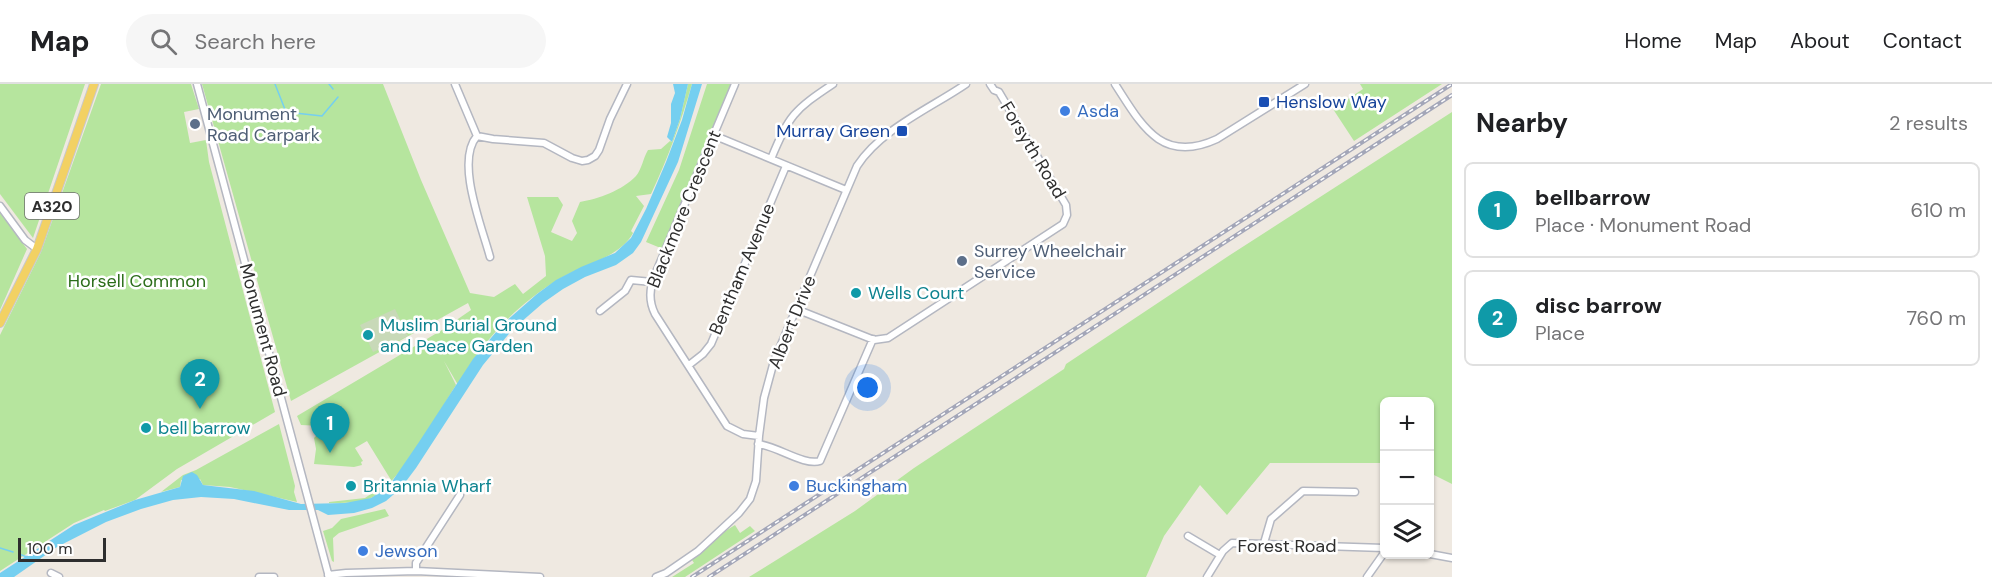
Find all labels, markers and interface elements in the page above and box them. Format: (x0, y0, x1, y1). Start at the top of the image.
search box (126, 14, 546, 68)
text: Map (30, 23, 90, 60)
icon: search (147, 25, 180, 58)
text: Search here (195, 27, 316, 56)
text: Home (1624, 27, 1682, 55)
text: Map (1715, 27, 1757, 55)
text: About (1790, 27, 1850, 55)
text: Contact (1883, 27, 1962, 55)
place label: Henslow Way (1276, 90, 1387, 114)
marker: Henslow Way (1257, 95, 1271, 109)
street label: Forsyth Road (995, 97, 1071, 203)
place label: Asda (1077, 99, 1119, 123)
place label: Monument Road Carpark (207, 102, 320, 147)
marker: Asda (1058, 104, 1072, 118)
text: Nearby (1476, 106, 1568, 140)
text: 2 results (1889, 110, 1968, 136)
marker: Monument Road Carpark (188, 117, 202, 131)
place label: Murray Green (776, 119, 890, 143)
marker: Murray Green (895, 124, 909, 138)
street label: Blackmore Crescent (641, 126, 727, 292)
text: bellbarrow (1535, 183, 1651, 212)
road number: A320 (25, 193, 79, 219)
text: 1 (1494, 197, 1501, 223)
text: 610 m (1910, 197, 1966, 223)
street label: Bentham Avenue (703, 200, 781, 338)
text: Place · Monument Road (1535, 212, 1751, 238)
place label: Surrey Wheelchair Service (974, 239, 1126, 284)
marker: Surrey Wheelchair Service (955, 254, 969, 268)
street label: Monument Road (234, 261, 292, 399)
park label: Horsell Common (68, 269, 206, 293)
street label: Albert Drive (762, 272, 822, 372)
place label: Wells Court (868, 281, 964, 305)
marker: Wells Court (849, 286, 863, 300)
text: disc barrow (1535, 291, 1662, 320)
text: 2 (1492, 305, 1503, 331)
text: 760 m (1906, 305, 1966, 331)
place label: Muslim Burial Ground and Peace Garden (380, 313, 557, 358)
text: Place (1535, 320, 1585, 346)
marker: Muslim Burial Ground and Peace Garden (361, 328, 375, 342)
pin: 2 (180, 360, 220, 409)
your location (853, 373, 882, 402)
map controls (1380, 397, 1434, 559)
button: + (1380, 397, 1434, 451)
pin: 1 (310, 404, 350, 453)
place label: bell barrow (158, 416, 251, 440)
marker: bell barrow (139, 421, 153, 435)
button: − (1380, 451, 1434, 505)
place label: Britannia Wharf (363, 474, 492, 498)
place label: Buckingham (806, 474, 907, 498)
marker: Britannia Wharf (344, 479, 358, 493)
marker: Buckingham (787, 479, 801, 493)
button: layers (1380, 505, 1434, 559)
street label: Forest Road (1238, 534, 1336, 558)
scale bar (18, 535, 106, 562)
text: 100 m (27, 538, 72, 559)
place label: Jewson (375, 539, 438, 563)
marker: Jewson (356, 544, 370, 558)

